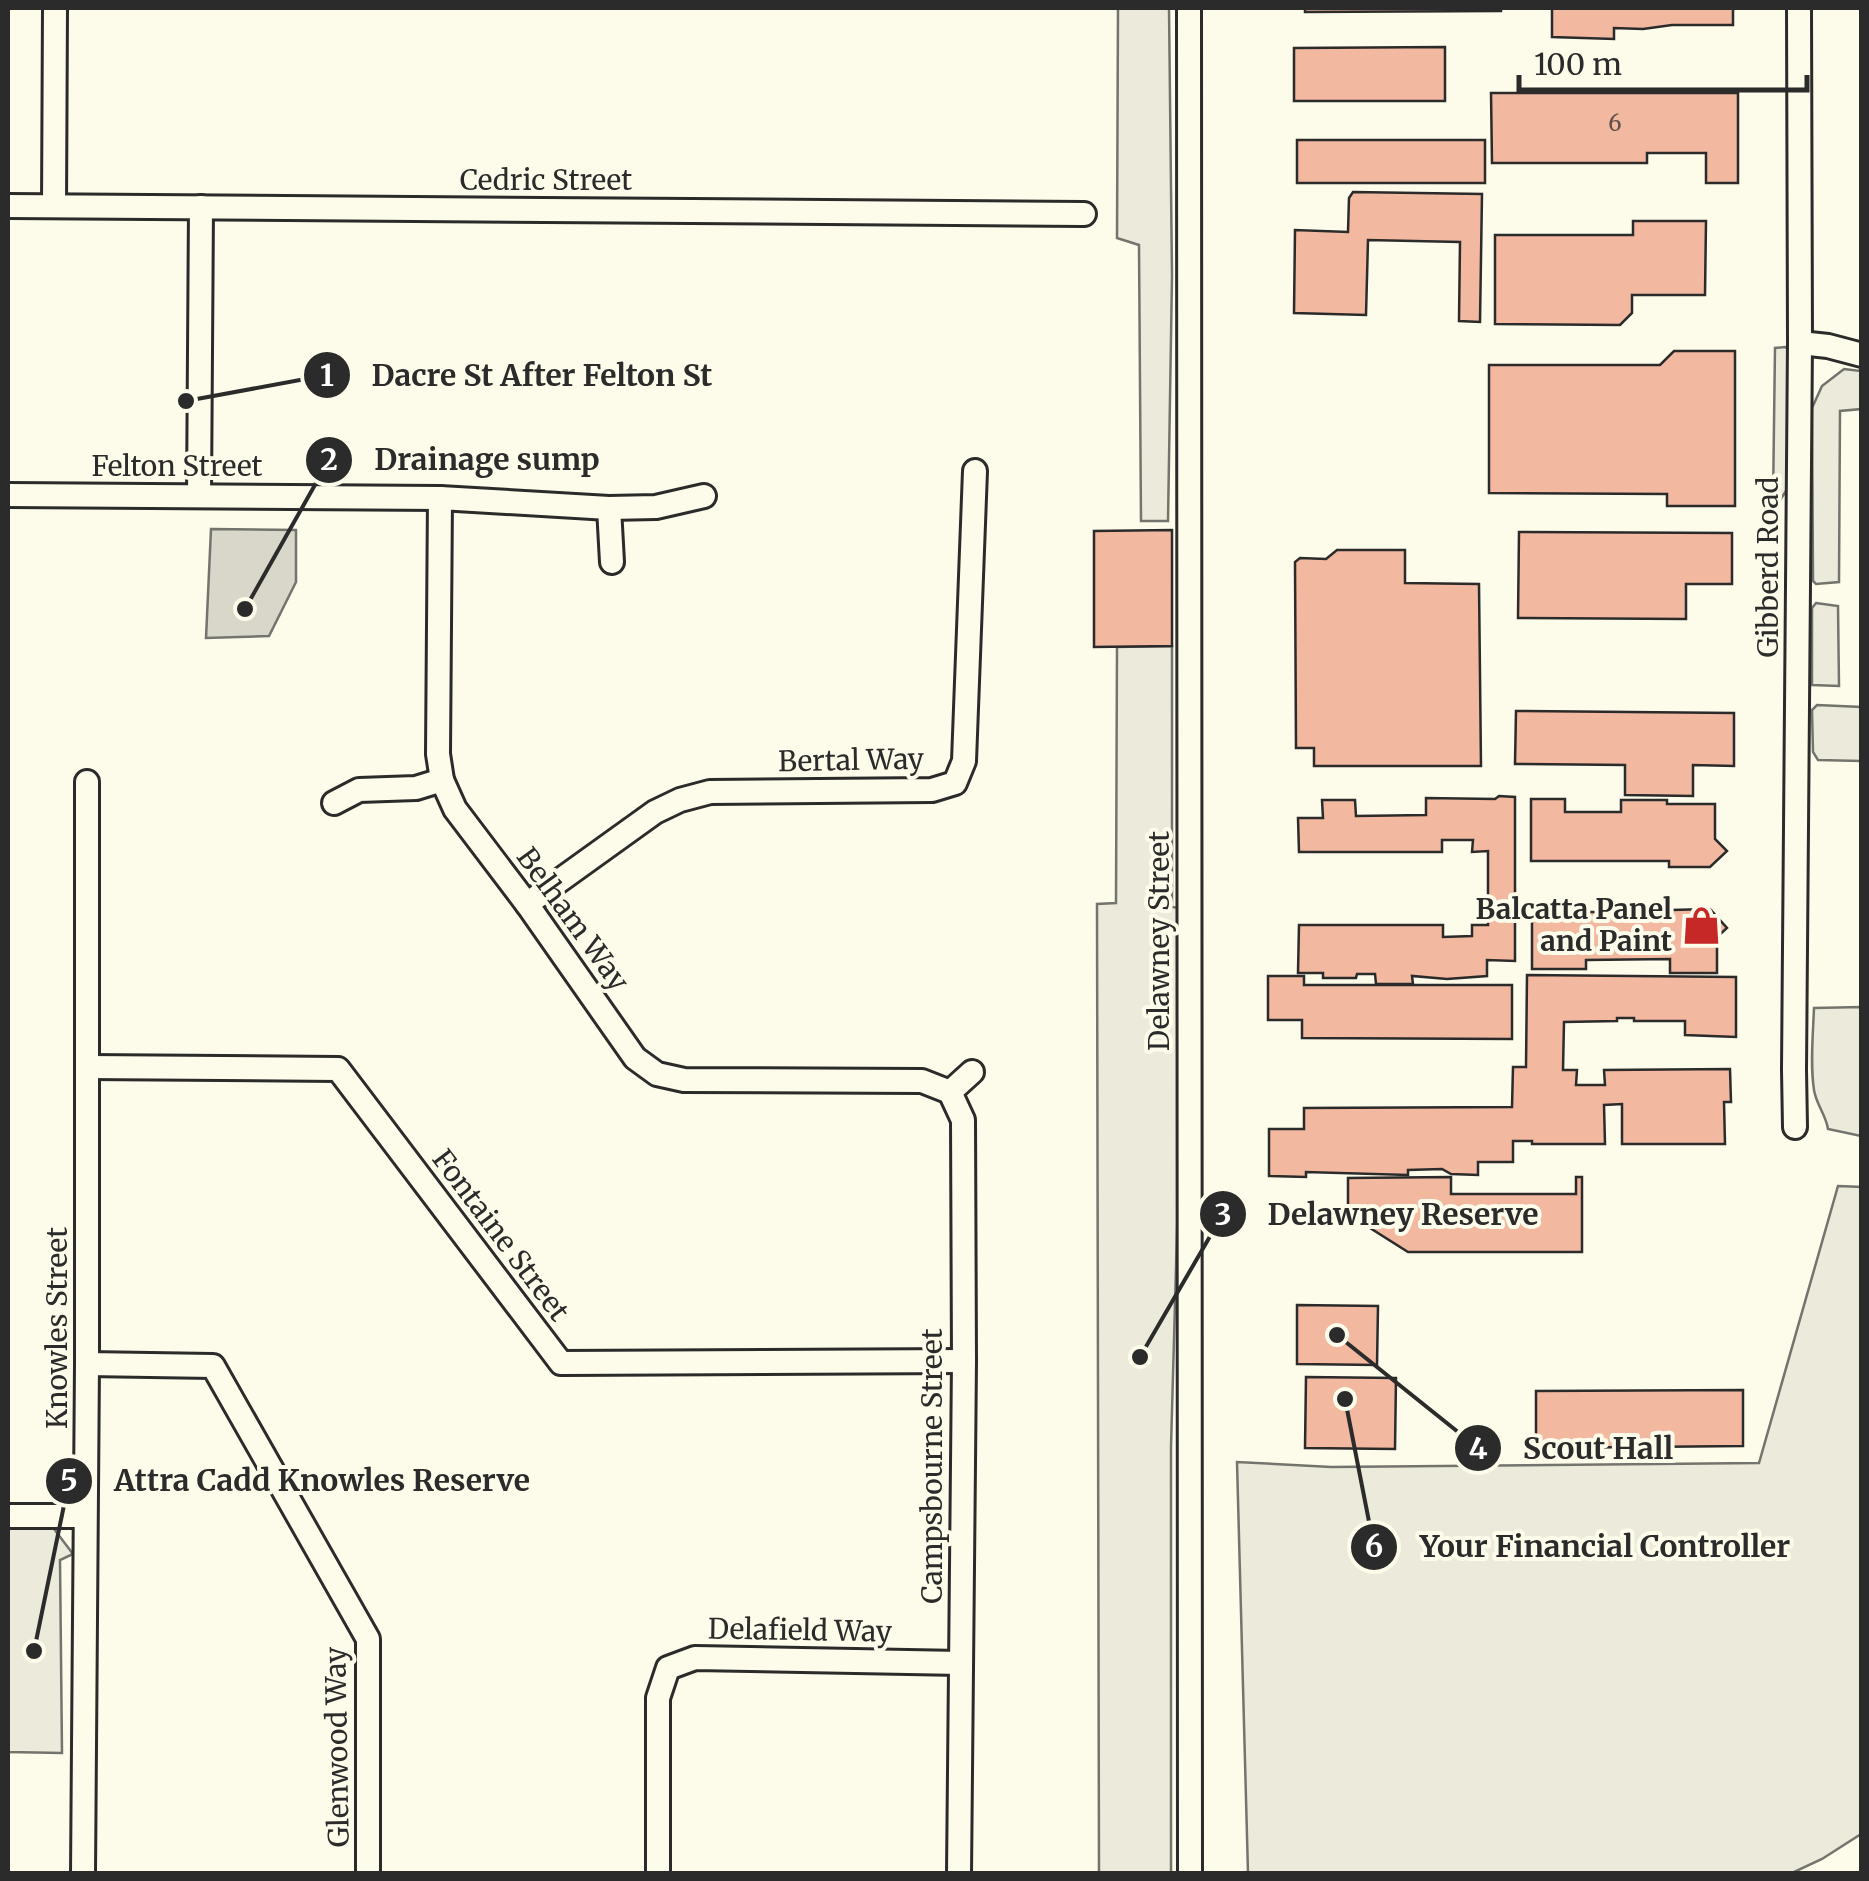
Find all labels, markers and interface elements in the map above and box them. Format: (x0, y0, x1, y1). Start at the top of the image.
scale bar (1519, 30, 1806, 92)
text: 100 m (1534, 45, 1622, 83)
house number: 6 (1608, 109, 1622, 137)
street label: Cedric Street (460, 162, 632, 198)
callout: Dacre St After Felton St (302, 345, 732, 405)
text: 1 (320, 356, 334, 394)
text: Dacre St After Felton St (372, 356, 712, 394)
callout: Drainage sump (304, 430, 620, 490)
text: 2 (320, 440, 338, 478)
text: Drainage sump (374, 440, 600, 478)
street label: Felton Street (92, 448, 263, 484)
street label: Gibberd Road (1750, 476, 1786, 657)
street label: Bertal Way (778, 741, 925, 779)
street label: Delawney Street (1141, 831, 1177, 1051)
street label: Belham Way (509, 840, 637, 998)
place label: Balcatta Panel and Paint (1476, 891, 1672, 959)
shop icon: Balcatta Panel and Paint (1681, 904, 1723, 946)
street label: Fontaine Street (425, 1142, 577, 1328)
callout: Delawney Reserve (1198, 1184, 1559, 1244)
text: 3 (1214, 1195, 1232, 1233)
text: Delawney Reserve (1268, 1195, 1539, 1233)
street label: Knowles Street (39, 1227, 75, 1429)
street label: Campsbourne Street (914, 1328, 950, 1604)
callout: Scout Hall (1453, 1418, 1693, 1478)
text: 4 (1468, 1429, 1488, 1467)
text: Scout Hall (1523, 1429, 1674, 1467)
callout: Attra Cadd Knowles Reserve (44, 1451, 551, 1511)
text: 5 (60, 1461, 78, 1499)
text: Attra Cadd Knowles Reserve (113, 1461, 530, 1499)
callout: Your Financial Controller (1349, 1517, 1810, 1577)
text: 6 (1365, 1527, 1383, 1565)
text: Your Financial Controller (1419, 1527, 1790, 1565)
street label: Delafield Way (708, 1610, 893, 1650)
street label: Glenwood Way (317, 1646, 357, 1847)

